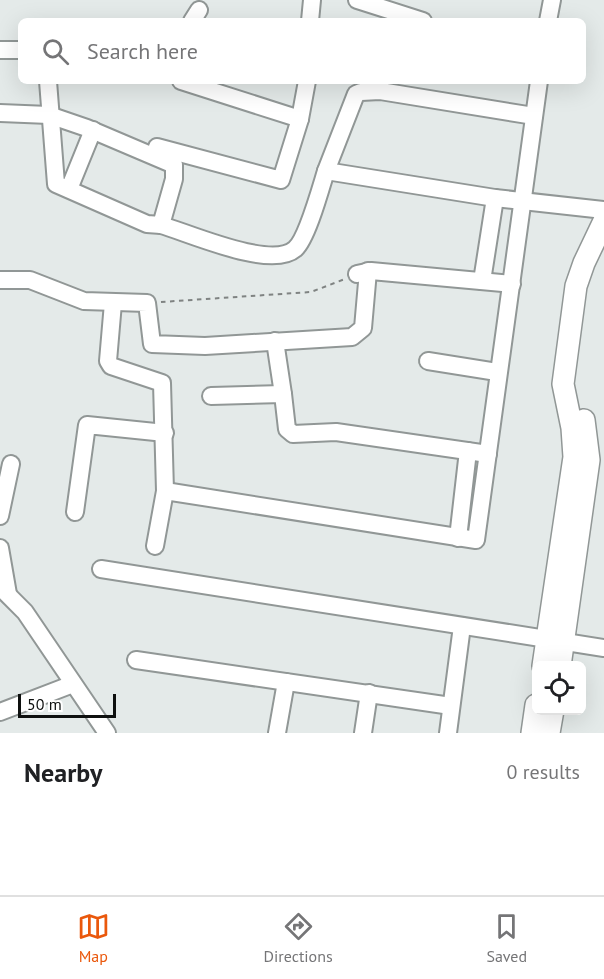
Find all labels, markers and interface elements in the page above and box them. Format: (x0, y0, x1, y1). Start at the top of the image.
search box (18, 18, 586, 84)
icon: search (39, 35, 72, 68)
text: Search here (87, 37, 198, 65)
map controls (532, 661, 586, 715)
button: locate (532, 661, 586, 715)
scale bar (18, 691, 116, 718)
text: 50 m (27, 694, 62, 714)
text: Nearby (24, 756, 102, 789)
text: 0 results (507, 759, 580, 785)
tab: Map (77, 910, 110, 966)
tab: Directions (264, 910, 333, 966)
tab: Saved (486, 910, 527, 966)

